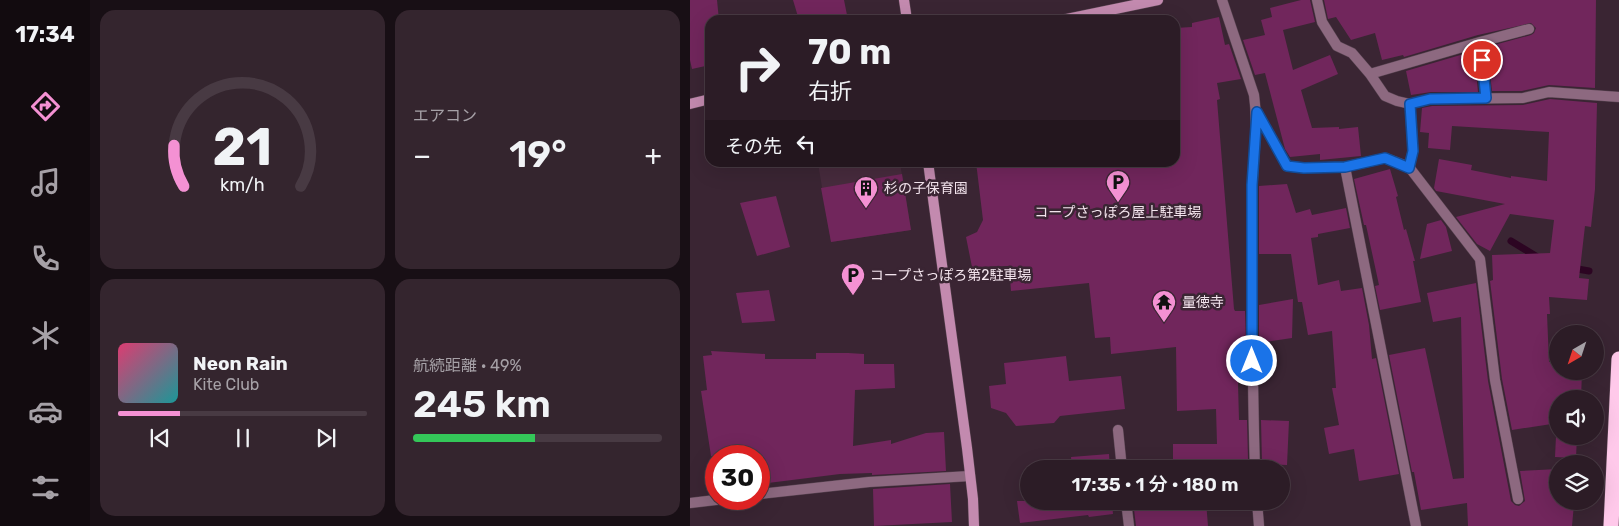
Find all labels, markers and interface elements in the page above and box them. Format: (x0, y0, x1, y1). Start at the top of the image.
text: 17:34 (15, 21, 75, 48)
text: 70 m (808, 31, 891, 73)
icon: right (725, 35, 790, 100)
pin (1461, 39, 1503, 81)
icon: arrive (1468, 46, 1496, 74)
text: 右折 (808, 78, 852, 105)
icon: directions (28, 89, 63, 124)
text: エアコン (413, 106, 477, 125)
text: 21 (213, 116, 272, 178)
icon: left (792, 130, 820, 158)
text: 19° (509, 131, 567, 177)
text: その先 (725, 135, 782, 158)
text: − (413, 139, 431, 172)
text: + (645, 139, 662, 172)
icon: music (28, 165, 63, 200)
parking icon: コープさっぽろ屋上駐車場 (1105, 169, 1131, 203)
text: km/h (220, 174, 265, 195)
building icon: 杉の子保育園 (853, 175, 879, 209)
place label: 杉の子保育園 (884, 180, 968, 197)
place label: コープさっぽろ屋上駐車場 (1034, 204, 1202, 221)
icon: phone (28, 241, 63, 276)
parking icon: コープさっぽろ第2駐車場 (840, 262, 866, 296)
place label: コープさっぽろ第2駐車場 (870, 267, 1031, 284)
temple icon: 量徳寺 (1151, 289, 1177, 323)
place label: 量徳寺 (1182, 294, 1224, 311)
icon: climate (28, 318, 63, 353)
north arrow (1549, 325, 1604, 380)
map controls (1549, 325, 1604, 510)
position arrow (1225, 334, 1277, 386)
text: Neon Rain (193, 352, 288, 375)
text: 航続距離 · 49% (413, 356, 522, 375)
text: Kite Club (193, 375, 259, 394)
text: 245 km (413, 381, 551, 427)
button: sound (1549, 390, 1604, 445)
icon: car (28, 394, 63, 429)
icon: previous (146, 424, 174, 452)
icon: pause (229, 424, 257, 452)
icon: next (312, 424, 340, 452)
speed limit sign: 30 (705, 445, 770, 510)
button: layers (1549, 455, 1604, 510)
icon: filters (28, 470, 63, 505)
text: 17:35 · 1 分 · 180 m (1072, 473, 1238, 496)

